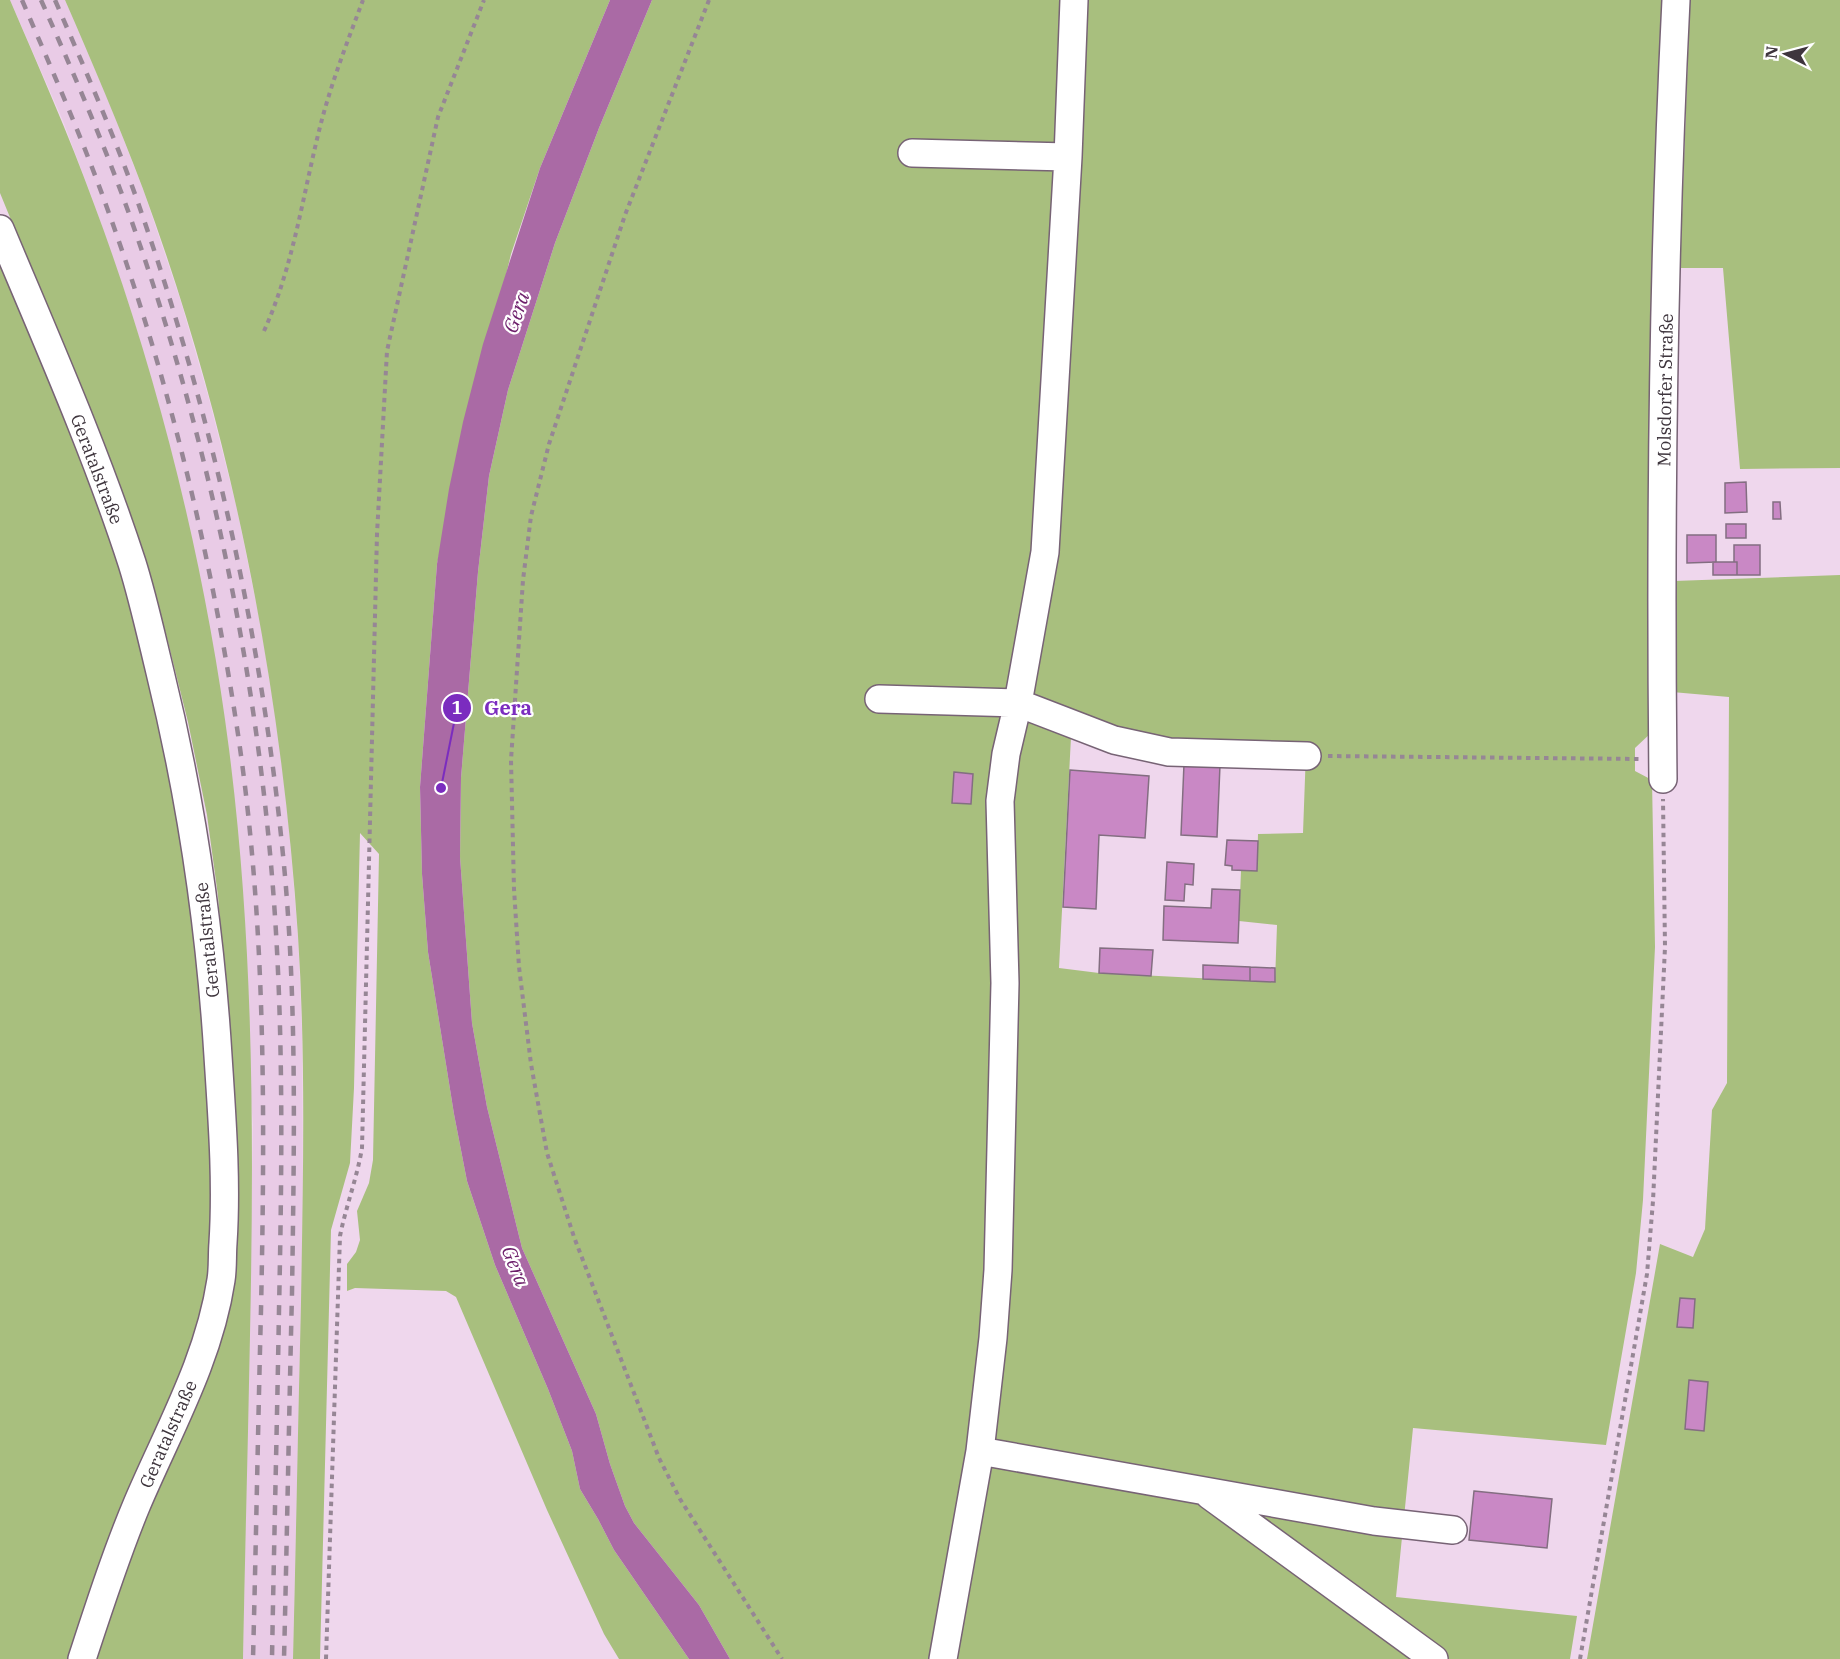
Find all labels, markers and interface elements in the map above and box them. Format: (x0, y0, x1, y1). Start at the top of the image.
north arrow (1756, 24, 1816, 84)
text: N (1760, 45, 1782, 60)
water label: Gera (496, 288, 536, 336)
street label: Molsdorfer Straße (1652, 313, 1678, 467)
street label: Geratalstraße (66, 411, 128, 527)
callout: Gera (442, 689, 544, 727)
text: Gera (484, 694, 532, 721)
text: 1 (452, 696, 463, 719)
street label: Geratalstraße (190, 881, 224, 999)
water label: Gera (496, 1242, 536, 1290)
street label: Geratalstraße (134, 1376, 202, 1492)

